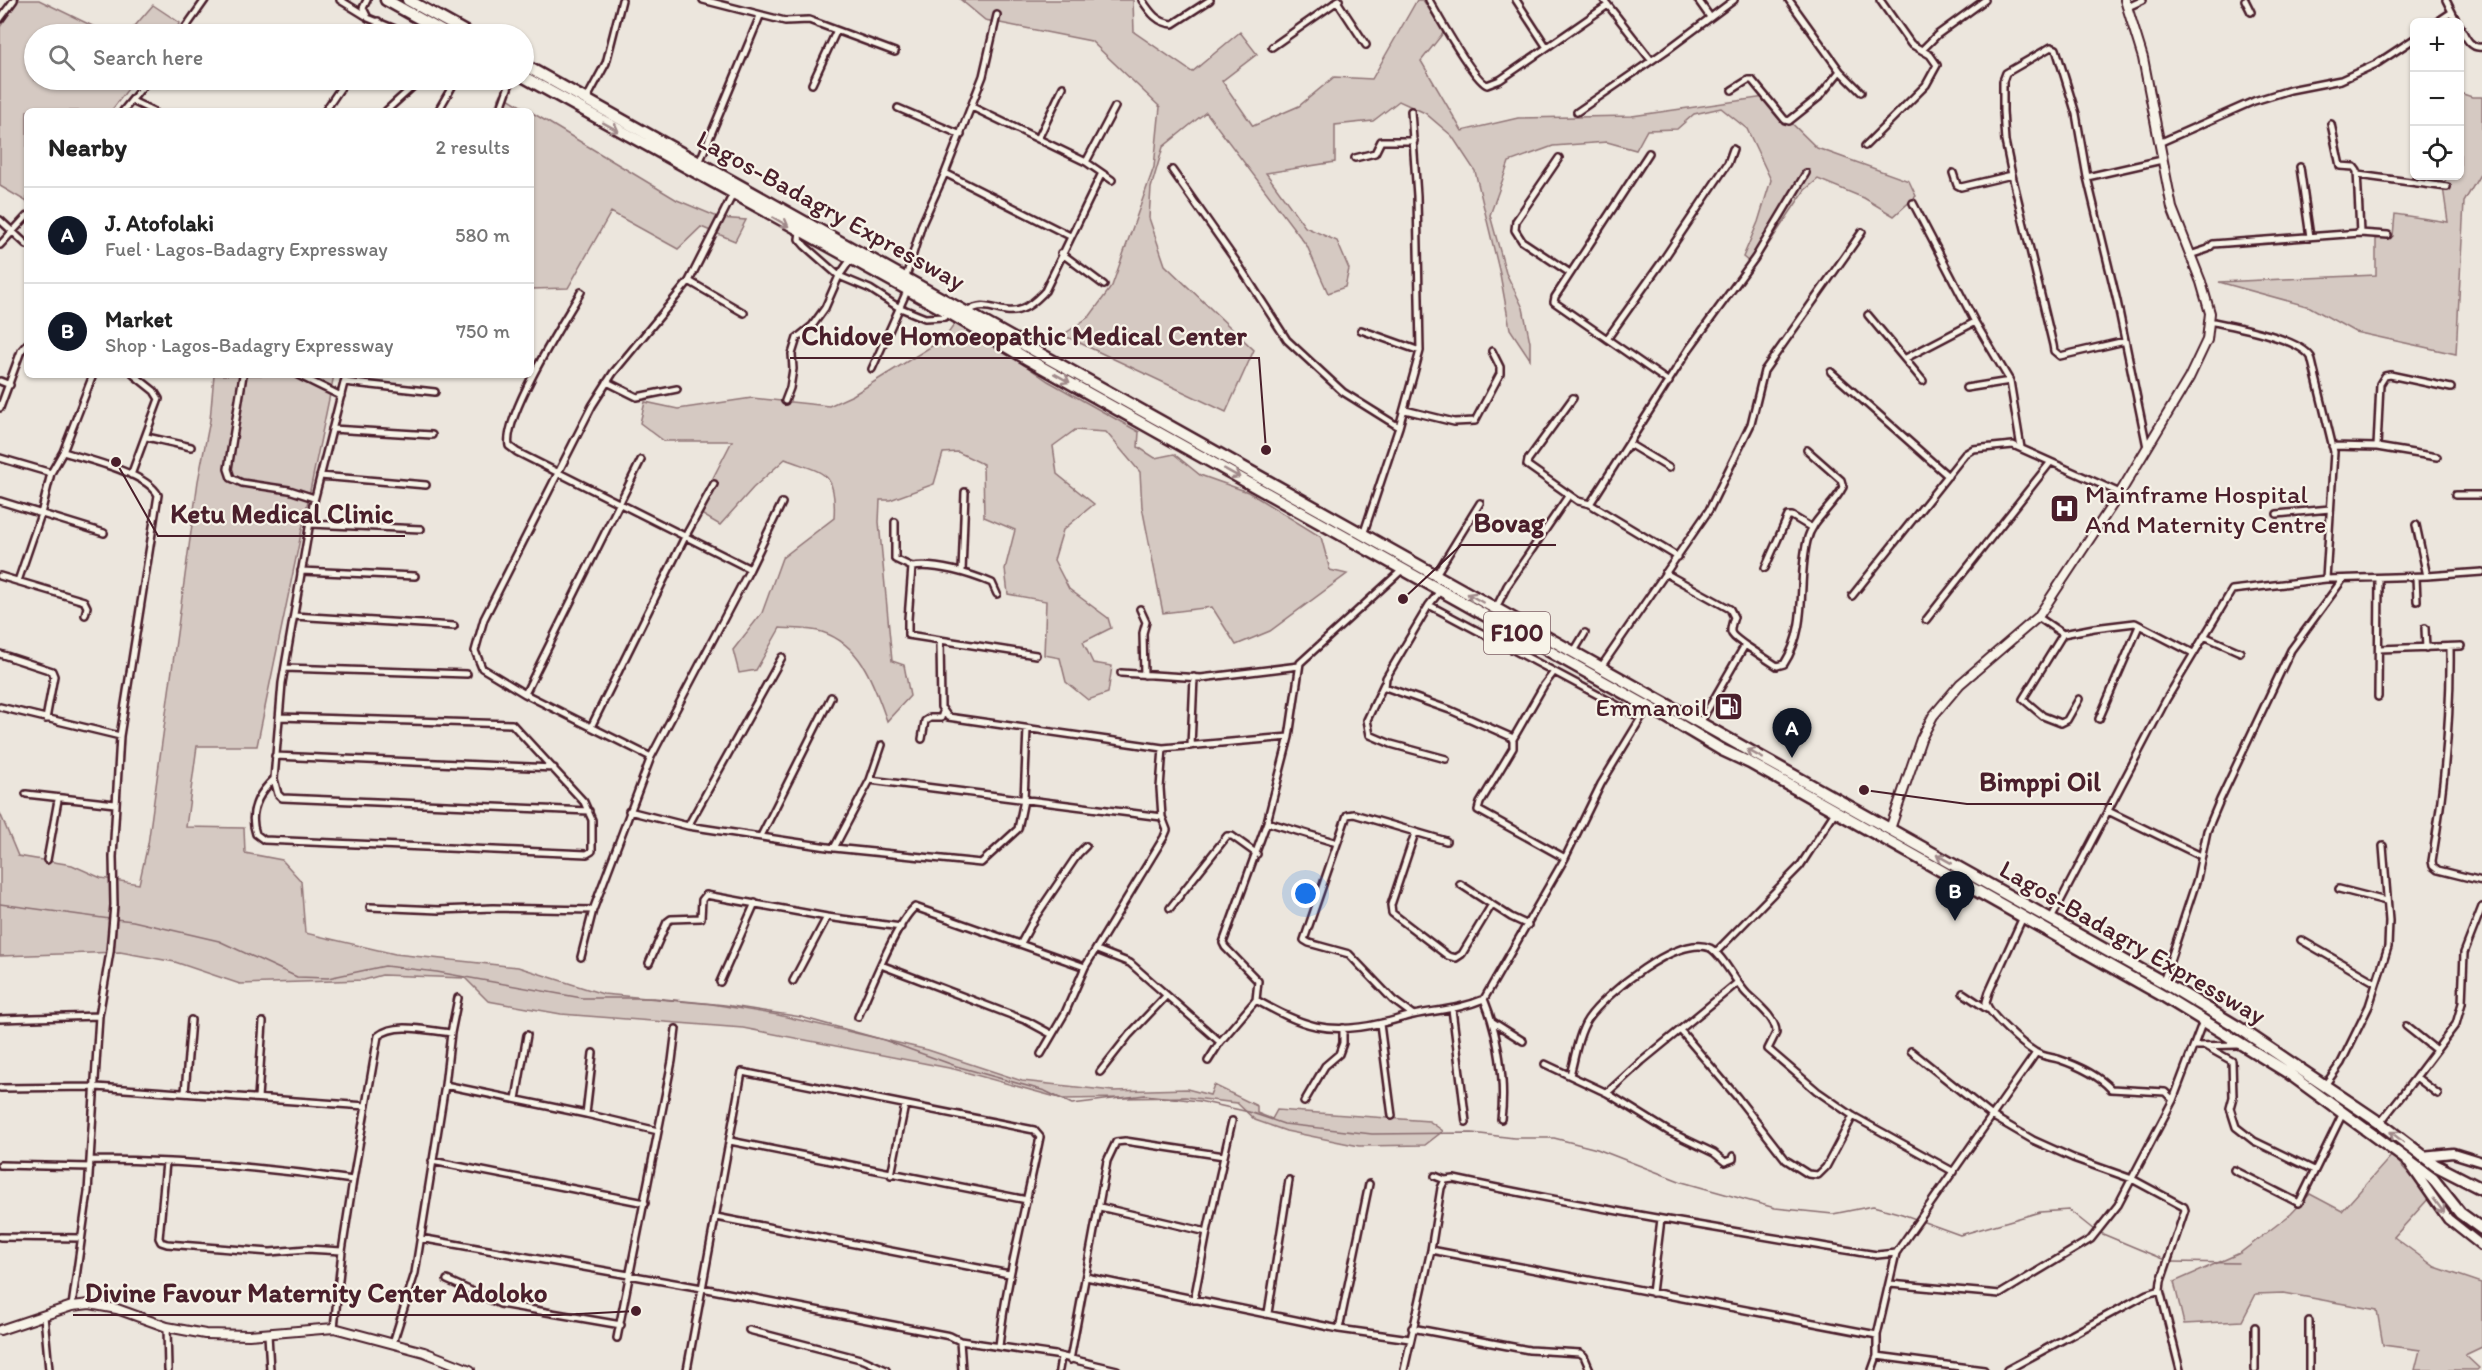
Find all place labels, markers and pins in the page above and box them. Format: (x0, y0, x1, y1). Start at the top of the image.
callout: Chidove Homoeopathic Medical Center (790, 313, 1259, 358)
place label: Mainframe Hospital And Maternity Centre (2085, 478, 2326, 540)
callout: Ketu Medical Clinic (158, 491, 405, 536)
hospital icon: Mainframe Hospital And Maternity Centre (2048, 493, 2080, 525)
callout: Bovag (1461, 500, 1556, 545)
place label: Emmanoil (1595, 691, 1708, 723)
fuel station icon: Emmanoil (1713, 691, 1745, 723)
pin: A (1772, 708, 1812, 758)
callout: Bimppi Oil (1967, 759, 2112, 804)
pin: B (1936, 872, 1974, 921)
callout: Divine Favour Maternity Center Adoloko (73, 1270, 559, 1315)

